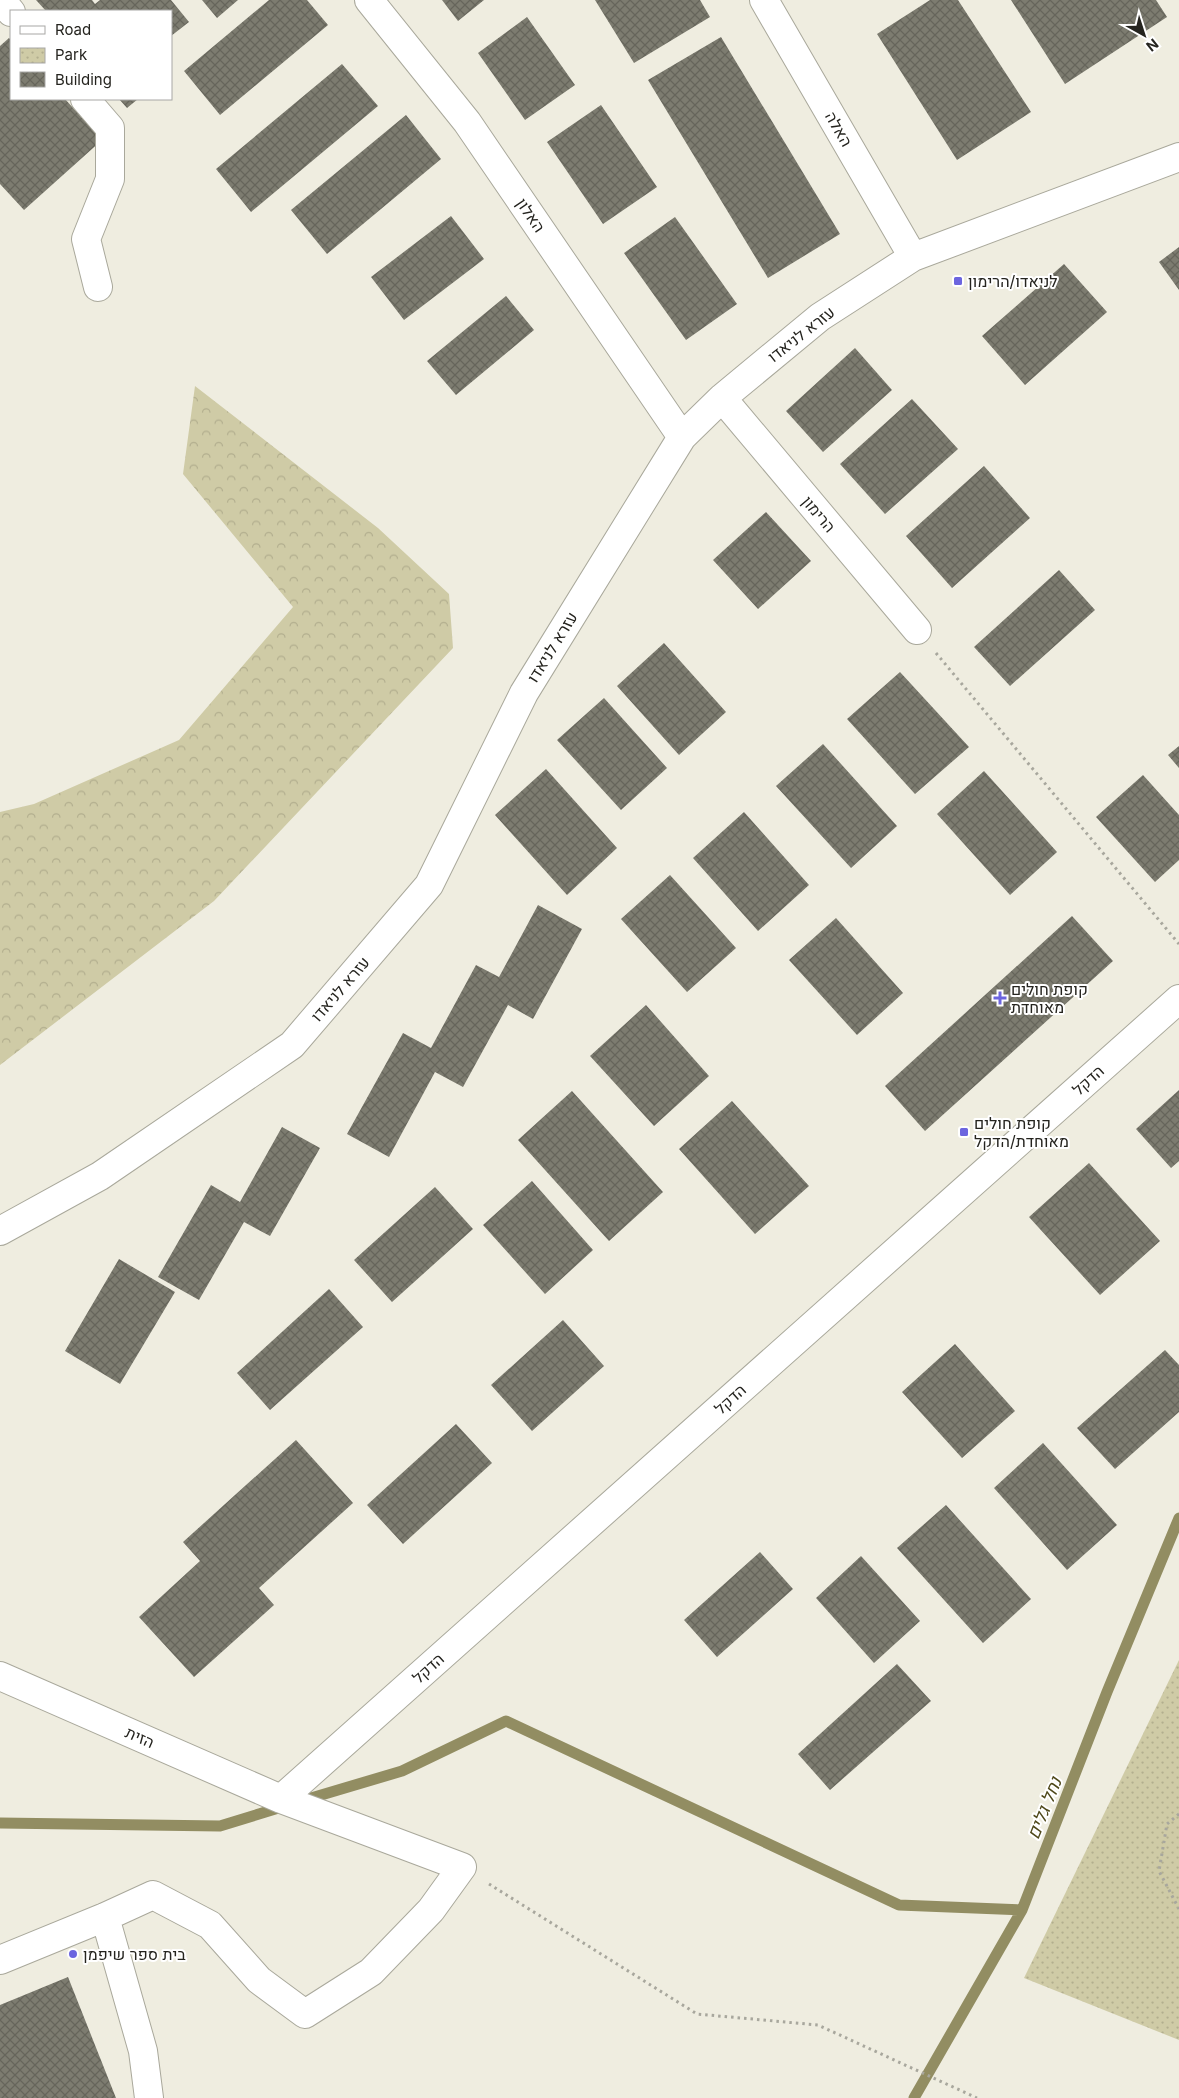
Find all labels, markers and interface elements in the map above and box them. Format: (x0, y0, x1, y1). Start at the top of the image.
legend (10, 10, 172, 100)
north arrow (1119, 10, 1169, 60)
text: Road (55, 20, 91, 39)
text: N (1143, 36, 1162, 55)
text: Park (55, 45, 88, 64)
text: Building (55, 70, 112, 89)
street label: האלה (821, 108, 857, 150)
street label: האלון (512, 194, 550, 236)
place label: לניאדו/הרימון (968, 271, 1057, 291)
marker: לניאדו/הרימון (952, 275, 964, 287)
street label: עזרא לניאדו (763, 302, 839, 366)
street label: הרימון (798, 492, 840, 536)
street label: עזרא לניאדו (522, 608, 582, 686)
street label: עזרא לניאדו (306, 952, 374, 1026)
place label: קופת חולים מאוחדת (1011, 979, 1088, 1017)
marker: קופת חולים מאוחדת (993, 991, 1007, 1005)
street label: הדקל (1068, 1061, 1108, 1099)
place label: קופת חולים מאוחדת/הדקל (974, 1113, 1069, 1151)
marker: קופת חולים מאוחדת/הדקל (958, 1126, 970, 1138)
street label: הדקל (710, 1380, 750, 1418)
street label: הדקל (408, 1649, 448, 1687)
street label: הזית (122, 1722, 158, 1752)
water label: נחל גלים (1022, 1773, 1066, 1842)
place label: בית ספר שיפמן (83, 1944, 186, 1964)
marker: בית ספר שיפמן (67, 1948, 79, 1960)

